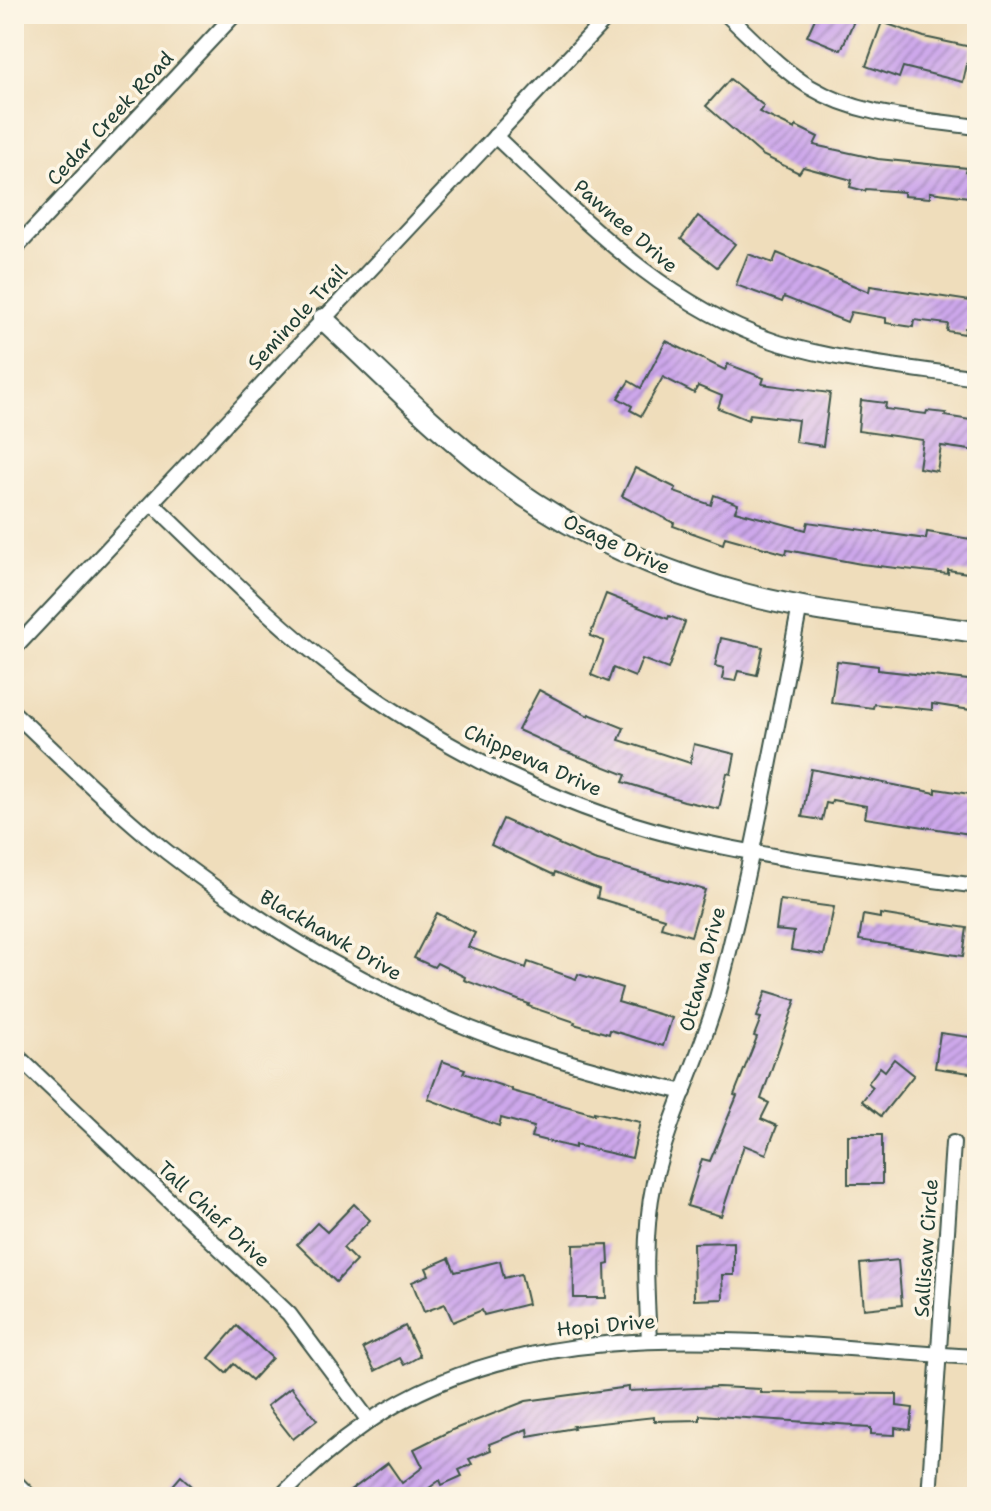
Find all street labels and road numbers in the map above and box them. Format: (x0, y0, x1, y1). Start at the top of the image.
street label: Cedar Creek Road (41, 45, 179, 191)
street label: Pawnee Drive (568, 173, 684, 279)
street label: Seminole Trail (241, 259, 353, 375)
street label: Osage Drive (559, 508, 675, 580)
street label: Chippewa Drive (460, 718, 606, 802)
street label: Blackhawk Drive (255, 884, 407, 986)
street label: Ottawa Drive (673, 904, 731, 1034)
street label: Tall Chief Drive (152, 1155, 276, 1273)
street label: Sallisaw Circle (908, 1178, 944, 1318)
street label: Hopi Drive (555, 1308, 657, 1342)

